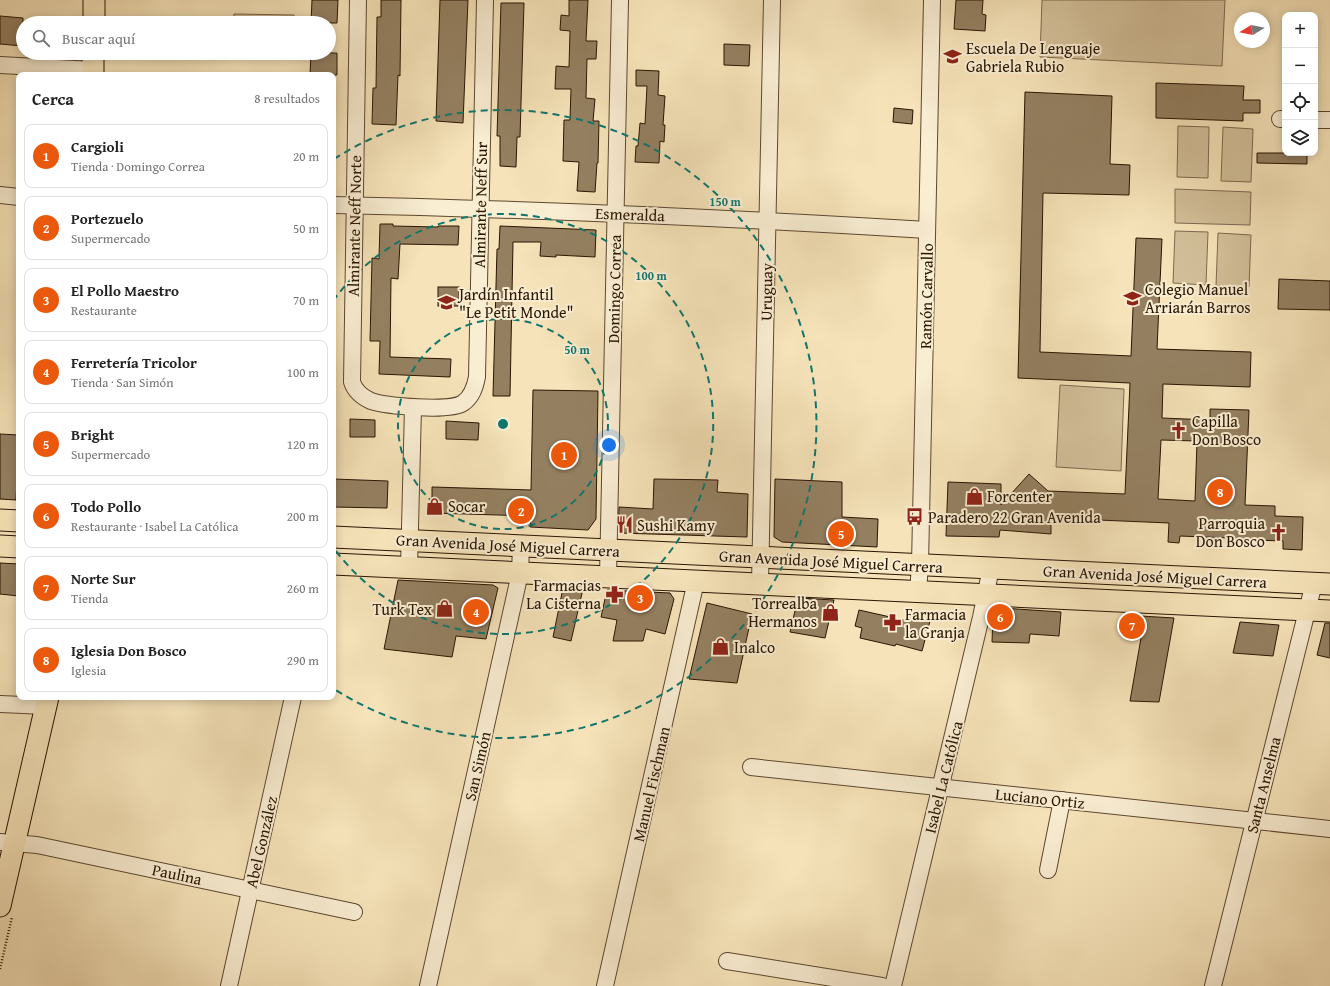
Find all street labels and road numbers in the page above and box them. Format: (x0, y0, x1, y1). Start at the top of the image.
street label: Almirante Neff Sur (467, 141, 493, 268)
street label: Almirante Neff Norte (341, 155, 367, 297)
street label: Esmeralda (595, 201, 666, 227)
street label: Domingo Correa (601, 234, 627, 344)
street label: Ramón Carvallo (913, 243, 939, 349)
street label: Uruguay (753, 263, 779, 321)
street label: Gran Avenida José Miguel Carrera (395, 527, 621, 563)
street label: Gran Avenida José Miguel Carrera (718, 543, 944, 579)
street label: Gran Avenida José Miguel Carrera (1042, 558, 1268, 594)
street label: Isabel La Católica (917, 718, 969, 836)
street label: Manuel Fischman (626, 724, 676, 844)
street label: San Simón (457, 729, 497, 803)
street label: Santa Anselma (1239, 734, 1287, 836)
street label: Luciano Ortiz (994, 781, 1086, 815)
street label: Abel González (239, 794, 283, 890)
street label: Paulina (150, 857, 205, 891)

